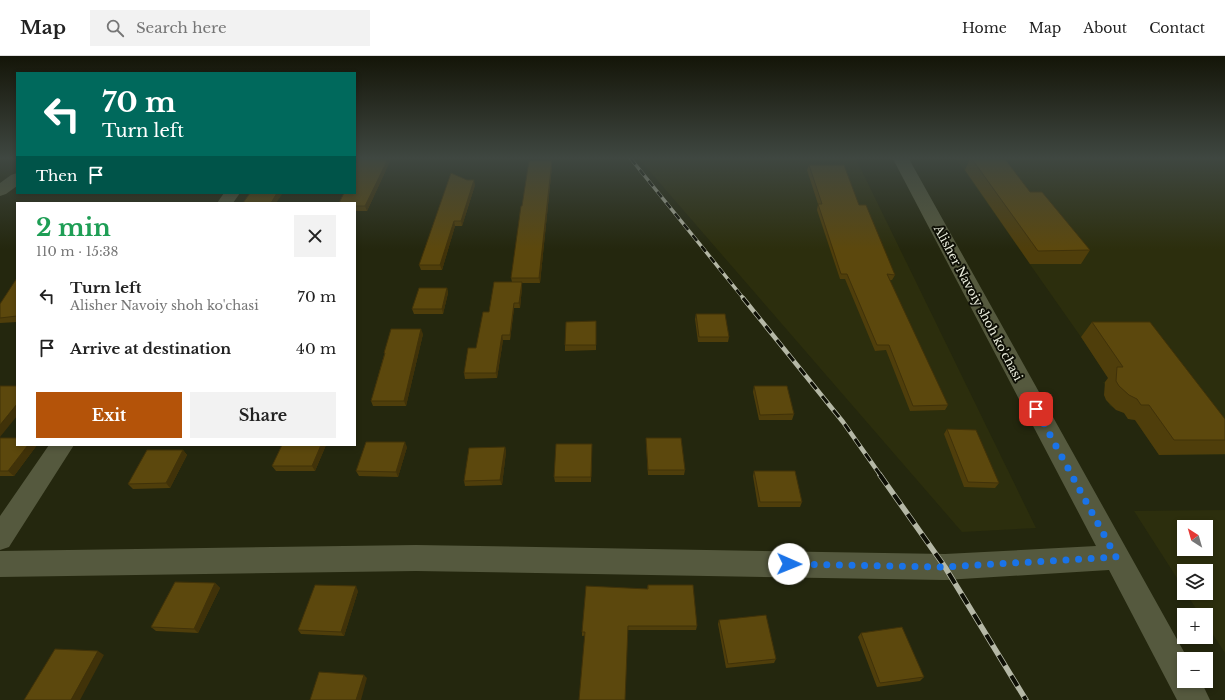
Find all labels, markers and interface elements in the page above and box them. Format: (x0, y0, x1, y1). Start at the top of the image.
search box (90, 10, 370, 46)
text: Map (20, 16, 66, 39)
icon: search (104, 17, 126, 39)
text: Search here (136, 18, 227, 37)
text: Home (962, 19, 1007, 37)
text: Map (1029, 19, 1061, 37)
text: About (1083, 19, 1127, 37)
text: Contact (1149, 19, 1205, 37)
text: 70 m (102, 85, 176, 120)
icon: left (36, 88, 88, 140)
text: Turn left (102, 120, 184, 142)
icon: arrive (85, 164, 107, 186)
text: Then (36, 166, 77, 185)
text: 2 min (36, 213, 111, 242)
button: close (294, 215, 336, 257)
street label: Alisher Navoiy shoh ko'chasi (930, 221, 1026, 383)
text: 110 m · 15:38 (36, 243, 119, 260)
text: Turn left (70, 278, 141, 297)
icon: left (36, 285, 58, 307)
text: 70 m (297, 287, 336, 306)
text: Alisher Navoiy shoh ko'chasi (70, 297, 259, 314)
icon: arrive (36, 337, 58, 359)
text: Arrive at destination (70, 339, 231, 358)
text: 40 m (296, 339, 336, 358)
button: Exit (36, 392, 182, 438)
button: Share (190, 392, 336, 438)
pin (1019, 392, 1053, 426)
icon: arrive (1025, 398, 1047, 420)
north arrow (1177, 520, 1213, 556)
map controls (1177, 520, 1213, 688)
position arrow (768, 543, 810, 585)
button: layers (1177, 564, 1213, 600)
button: + (1177, 608, 1213, 644)
button: − (1177, 652, 1213, 688)

